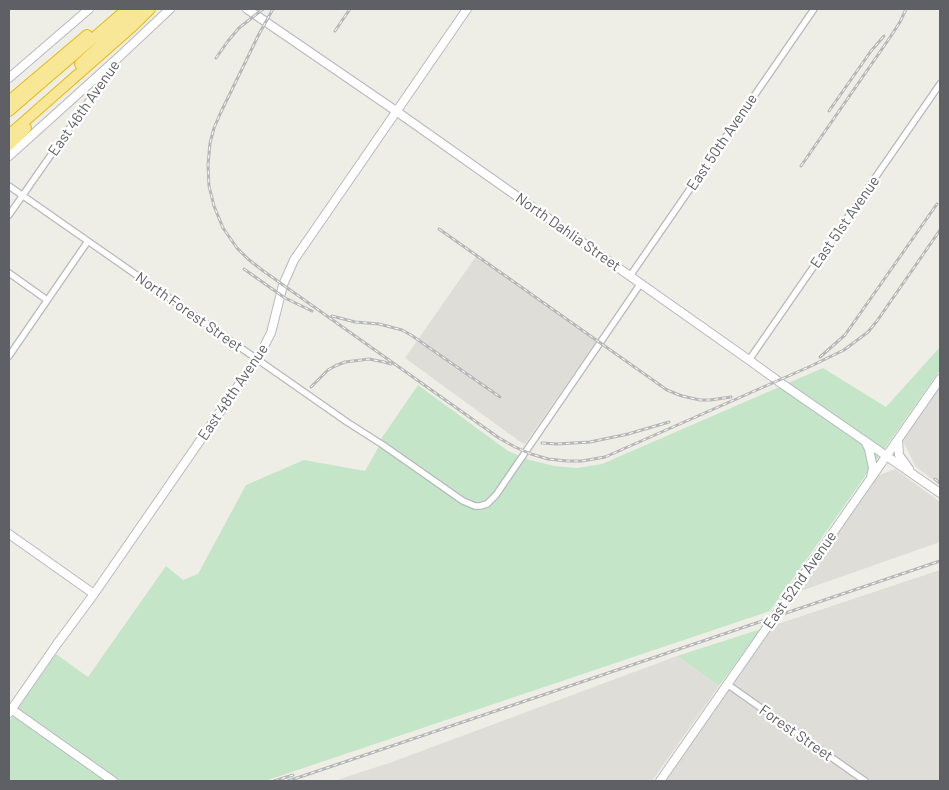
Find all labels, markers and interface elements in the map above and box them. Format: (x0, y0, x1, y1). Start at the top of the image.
street label: East 46th Avenue (44, 57, 124, 159)
street label: East 50th Avenue (683, 90, 761, 194)
street label: East 51st Avenue (807, 172, 883, 272)
street label: North Dahlia Street (512, 189, 624, 275)
street label: North Forest Street (132, 268, 246, 356)
street label: East 48th Avenue (194, 340, 272, 444)
street label: East 52nd Avenue (760, 528, 840, 632)
street label: Forest Street (756, 701, 836, 765)

